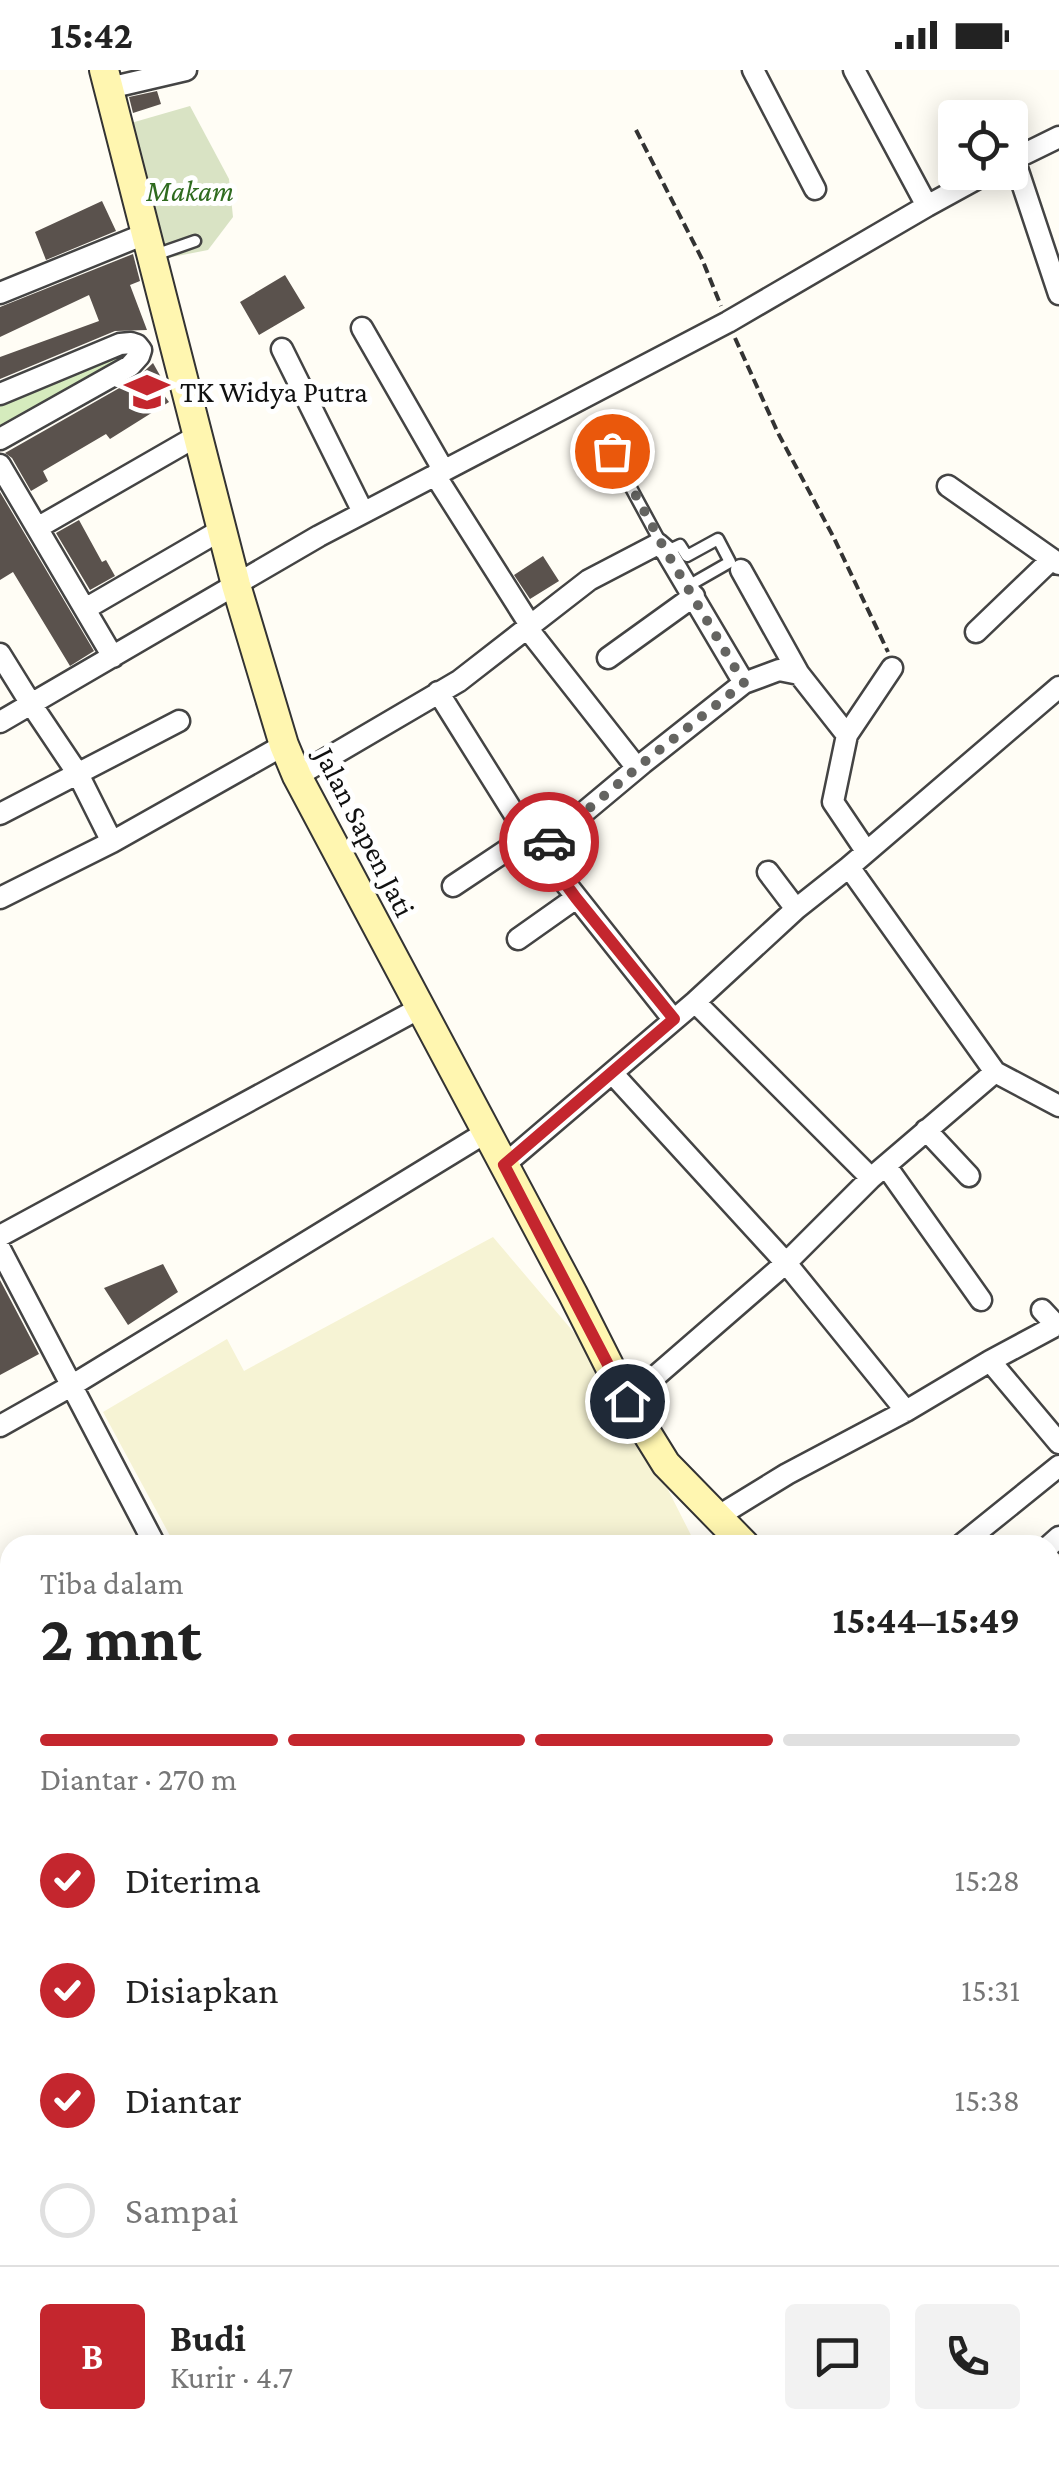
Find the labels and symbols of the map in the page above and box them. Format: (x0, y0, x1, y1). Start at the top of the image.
park label: Makam (145, 174, 234, 207)
school or university icon: TK Widya Putra (123, 368, 171, 416)
place label: TK Widya Putra (180, 375, 368, 409)
pin (570, 409, 655, 494)
street label: Jalan Sapen Jati (306, 739, 422, 922)
courier (499, 792, 599, 892)
pin (585, 1359, 670, 1444)

